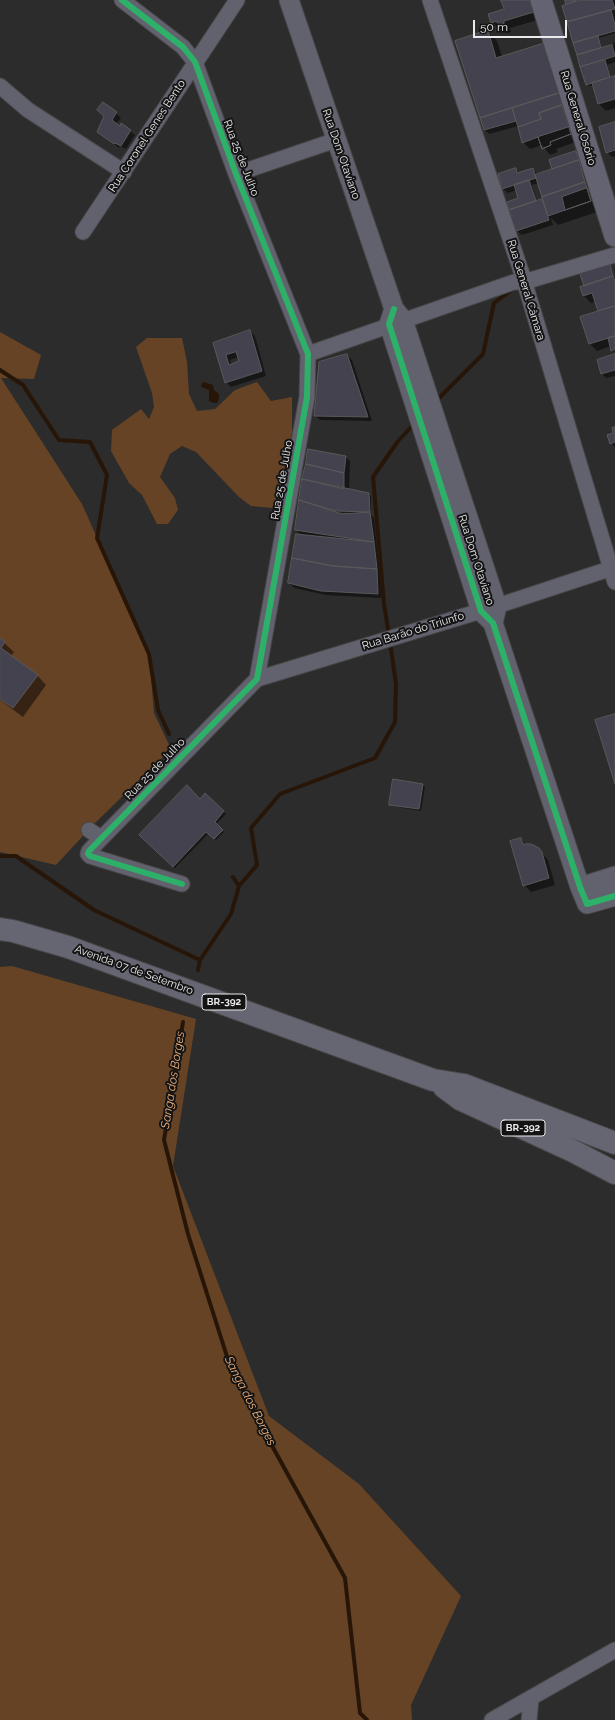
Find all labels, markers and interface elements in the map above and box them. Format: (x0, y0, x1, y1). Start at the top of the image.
scale bar (475, 12, 569, 38)
text: 50 m (480, 20, 508, 34)
street label: Rua General Osório (557, 69, 599, 167)
street label: Rua Coronel Genes Bento (106, 77, 188, 195)
street label: Rua Dom Otaviano (319, 107, 363, 201)
street label: Rua 25 de Julho (220, 118, 262, 198)
street label: Rua General Câmara (504, 238, 548, 342)
street label: Rua 25 de Julho (268, 439, 296, 521)
street label: Rua Dom Otaviano (455, 513, 497, 607)
street label: Rua Barão do Triunfo (360, 609, 466, 653)
street label: Rua 25 de Julho (122, 735, 188, 803)
street label: Avenida 07 de Setembro (73, 942, 195, 998)
road number: BR-392 (202, 994, 246, 1010)
water label: Sanga dos Borges (158, 1030, 188, 1130)
road number: BR-392 (501, 1120, 545, 1136)
water label: Sanga dos Borges (221, 1354, 279, 1448)

